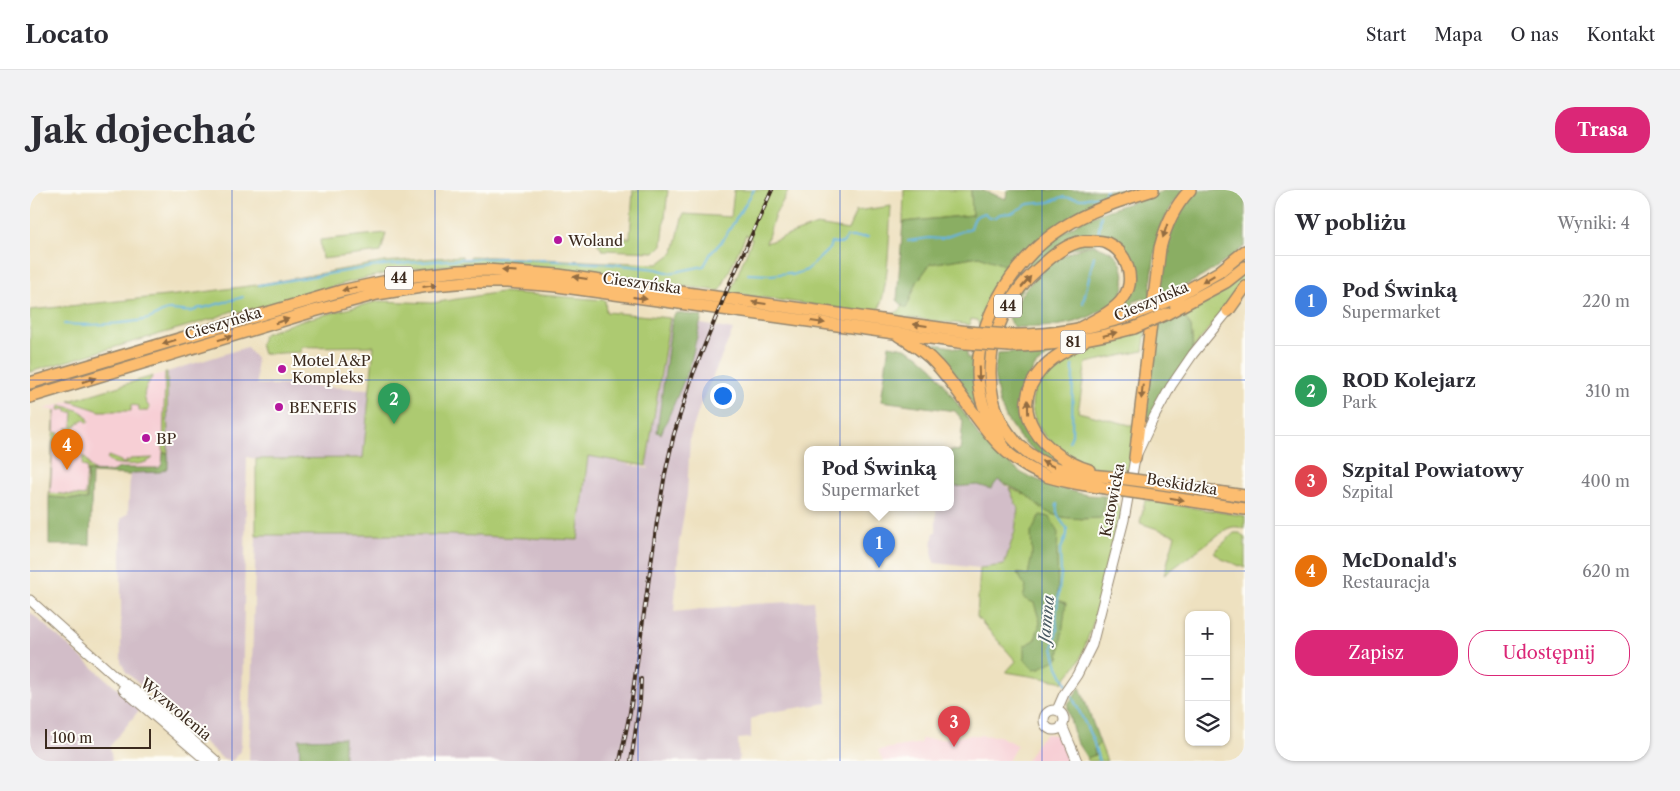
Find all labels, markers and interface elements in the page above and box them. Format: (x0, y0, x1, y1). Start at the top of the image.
text: Locato (25, 20, 109, 49)
text: Start (1366, 24, 1406, 46)
text: Mapa (1434, 24, 1482, 46)
text: O nas (1510, 24, 1559, 46)
text: Kontakt (1587, 24, 1655, 46)
button: Trasa (1555, 107, 1650, 153)
text: Jak dojechać (30, 109, 256, 152)
text: W pobliżu (1295, 210, 1406, 235)
text: Wyniki: 4 (1557, 213, 1630, 233)
one-way arrow (1161, 224, 1169, 239)
place label: Woland (567, 231, 623, 250)
marker: Woland (552, 234, 564, 246)
road number: 44 (385, 266, 413, 290)
one-way arrow (501, 267, 517, 275)
street label: Cieszyńska (601, 268, 683, 298)
one-way arrow (572, 274, 588, 282)
one-way arrow (1202, 274, 1215, 283)
one-way arrow (1020, 276, 1032, 288)
street label: Cieszyńska (1111, 277, 1191, 325)
text: Pod Świnką (1342, 279, 1457, 302)
one-way arrow (422, 281, 438, 289)
one-way arrow (341, 285, 356, 293)
text: 1 (1307, 291, 1315, 311)
text: 220 m (1582, 291, 1630, 311)
one-way arrow (632, 294, 648, 302)
road number: 44 (994, 294, 1022, 318)
one-way arrow (750, 299, 766, 307)
street label: Cieszyńska (182, 302, 264, 344)
text: Supermarket (1342, 302, 1440, 322)
one-way arrow (275, 316, 290, 324)
one-way arrow (811, 319, 827, 327)
one-way arrow (911, 321, 927, 329)
road number: 81 (1060, 330, 1086, 353)
one-way arrow (1102, 330, 1117, 338)
one-way arrow (218, 333, 233, 341)
one-way arrow (162, 339, 177, 347)
place label: Motel A&P Kompleks (292, 351, 371, 387)
marker: Motel A&P Kompleks (276, 363, 288, 375)
one-way arrow (975, 367, 983, 383)
text: ROD Kolejarz (1342, 369, 1476, 392)
one-way arrow (81, 375, 96, 383)
text: 2 (1306, 381, 1316, 401)
text: 310 m (1585, 381, 1630, 401)
pin: 2 (378, 383, 410, 424)
your location (710, 383, 736, 409)
one-way arrow (1138, 384, 1146, 400)
text: Park (1342, 392, 1377, 412)
place label: BENEFIS (289, 398, 357, 417)
one-way arrow (1024, 398, 1032, 414)
marker: BENEFIS (273, 401, 285, 413)
pin: 4 (51, 429, 83, 470)
place label: BP (156, 429, 176, 448)
marker: BP (140, 432, 152, 444)
popup (804, 446, 954, 511)
text: Pod Świnką (821, 457, 937, 480)
one-way arrow (1041, 459, 1055, 467)
text: Szpital Powiatowy (1342, 459, 1523, 482)
street label: Katowicka (1096, 461, 1128, 539)
street label: Beskidzka (1145, 469, 1219, 499)
text: 3 (1306, 471, 1316, 491)
text: 400 m (1581, 471, 1630, 491)
text: Supermarket (821, 480, 920, 500)
text: Szpital (1342, 482, 1393, 502)
one-way arrow (1169, 495, 1185, 503)
pin: 1 (863, 527, 895, 568)
text: McDonald's (1342, 549, 1457, 572)
text: 4 (1306, 561, 1316, 581)
text: 620 m (1582, 561, 1630, 581)
text: Restauracja (1342, 572, 1430, 592)
water label: Jamna (1034, 594, 1058, 649)
map controls (1185, 611, 1230, 746)
button: + (1185, 611, 1230, 656)
button: Zapisz (1295, 630, 1458, 676)
button: Udostępnij (1468, 630, 1630, 676)
button: − (1185, 656, 1230, 701)
street label: Wyzwolenia (136, 673, 216, 745)
button: layers (1185, 701, 1230, 746)
pin: 3 (938, 706, 970, 747)
scale bar (45, 726, 151, 749)
text: 100 m (52, 729, 92, 747)

